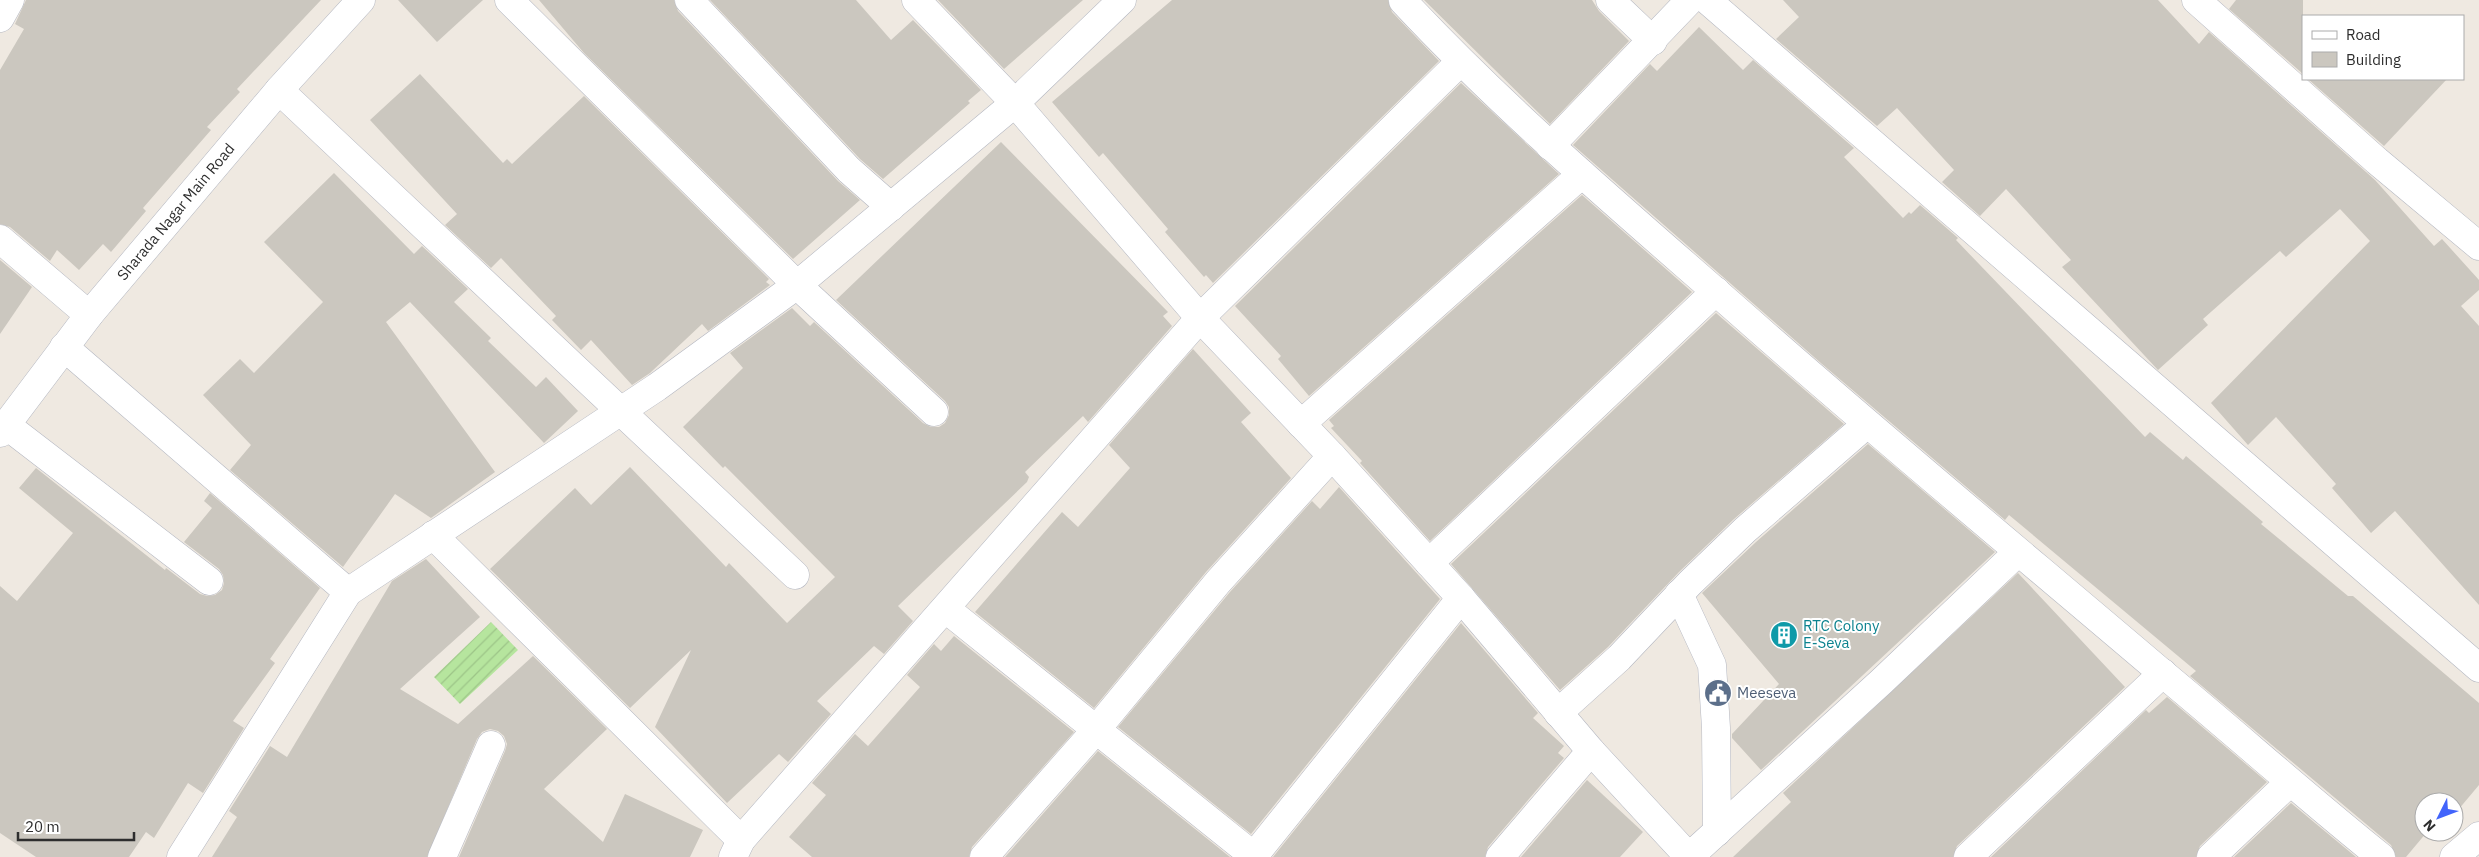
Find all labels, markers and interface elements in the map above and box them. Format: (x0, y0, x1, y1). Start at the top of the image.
legend (2302, 15, 2464, 80)
text: Road (2346, 25, 2381, 44)
text: Building (2346, 50, 2401, 69)
street label: Sharada Nagar Main Road (113, 139, 238, 284)
place label: RTC Colony E-Seva (1803, 616, 1880, 652)
building icon: RTC Colony E-Seva (1769, 620, 1799, 650)
public building icon: Meeseva (1703, 678, 1733, 708)
place label: Meeseva (1737, 683, 1796, 702)
north arrow (2414, 792, 2464, 842)
scale bar (18, 810, 134, 842)
text: N (2419, 816, 2439, 835)
text: 20 m (25, 817, 60, 836)

